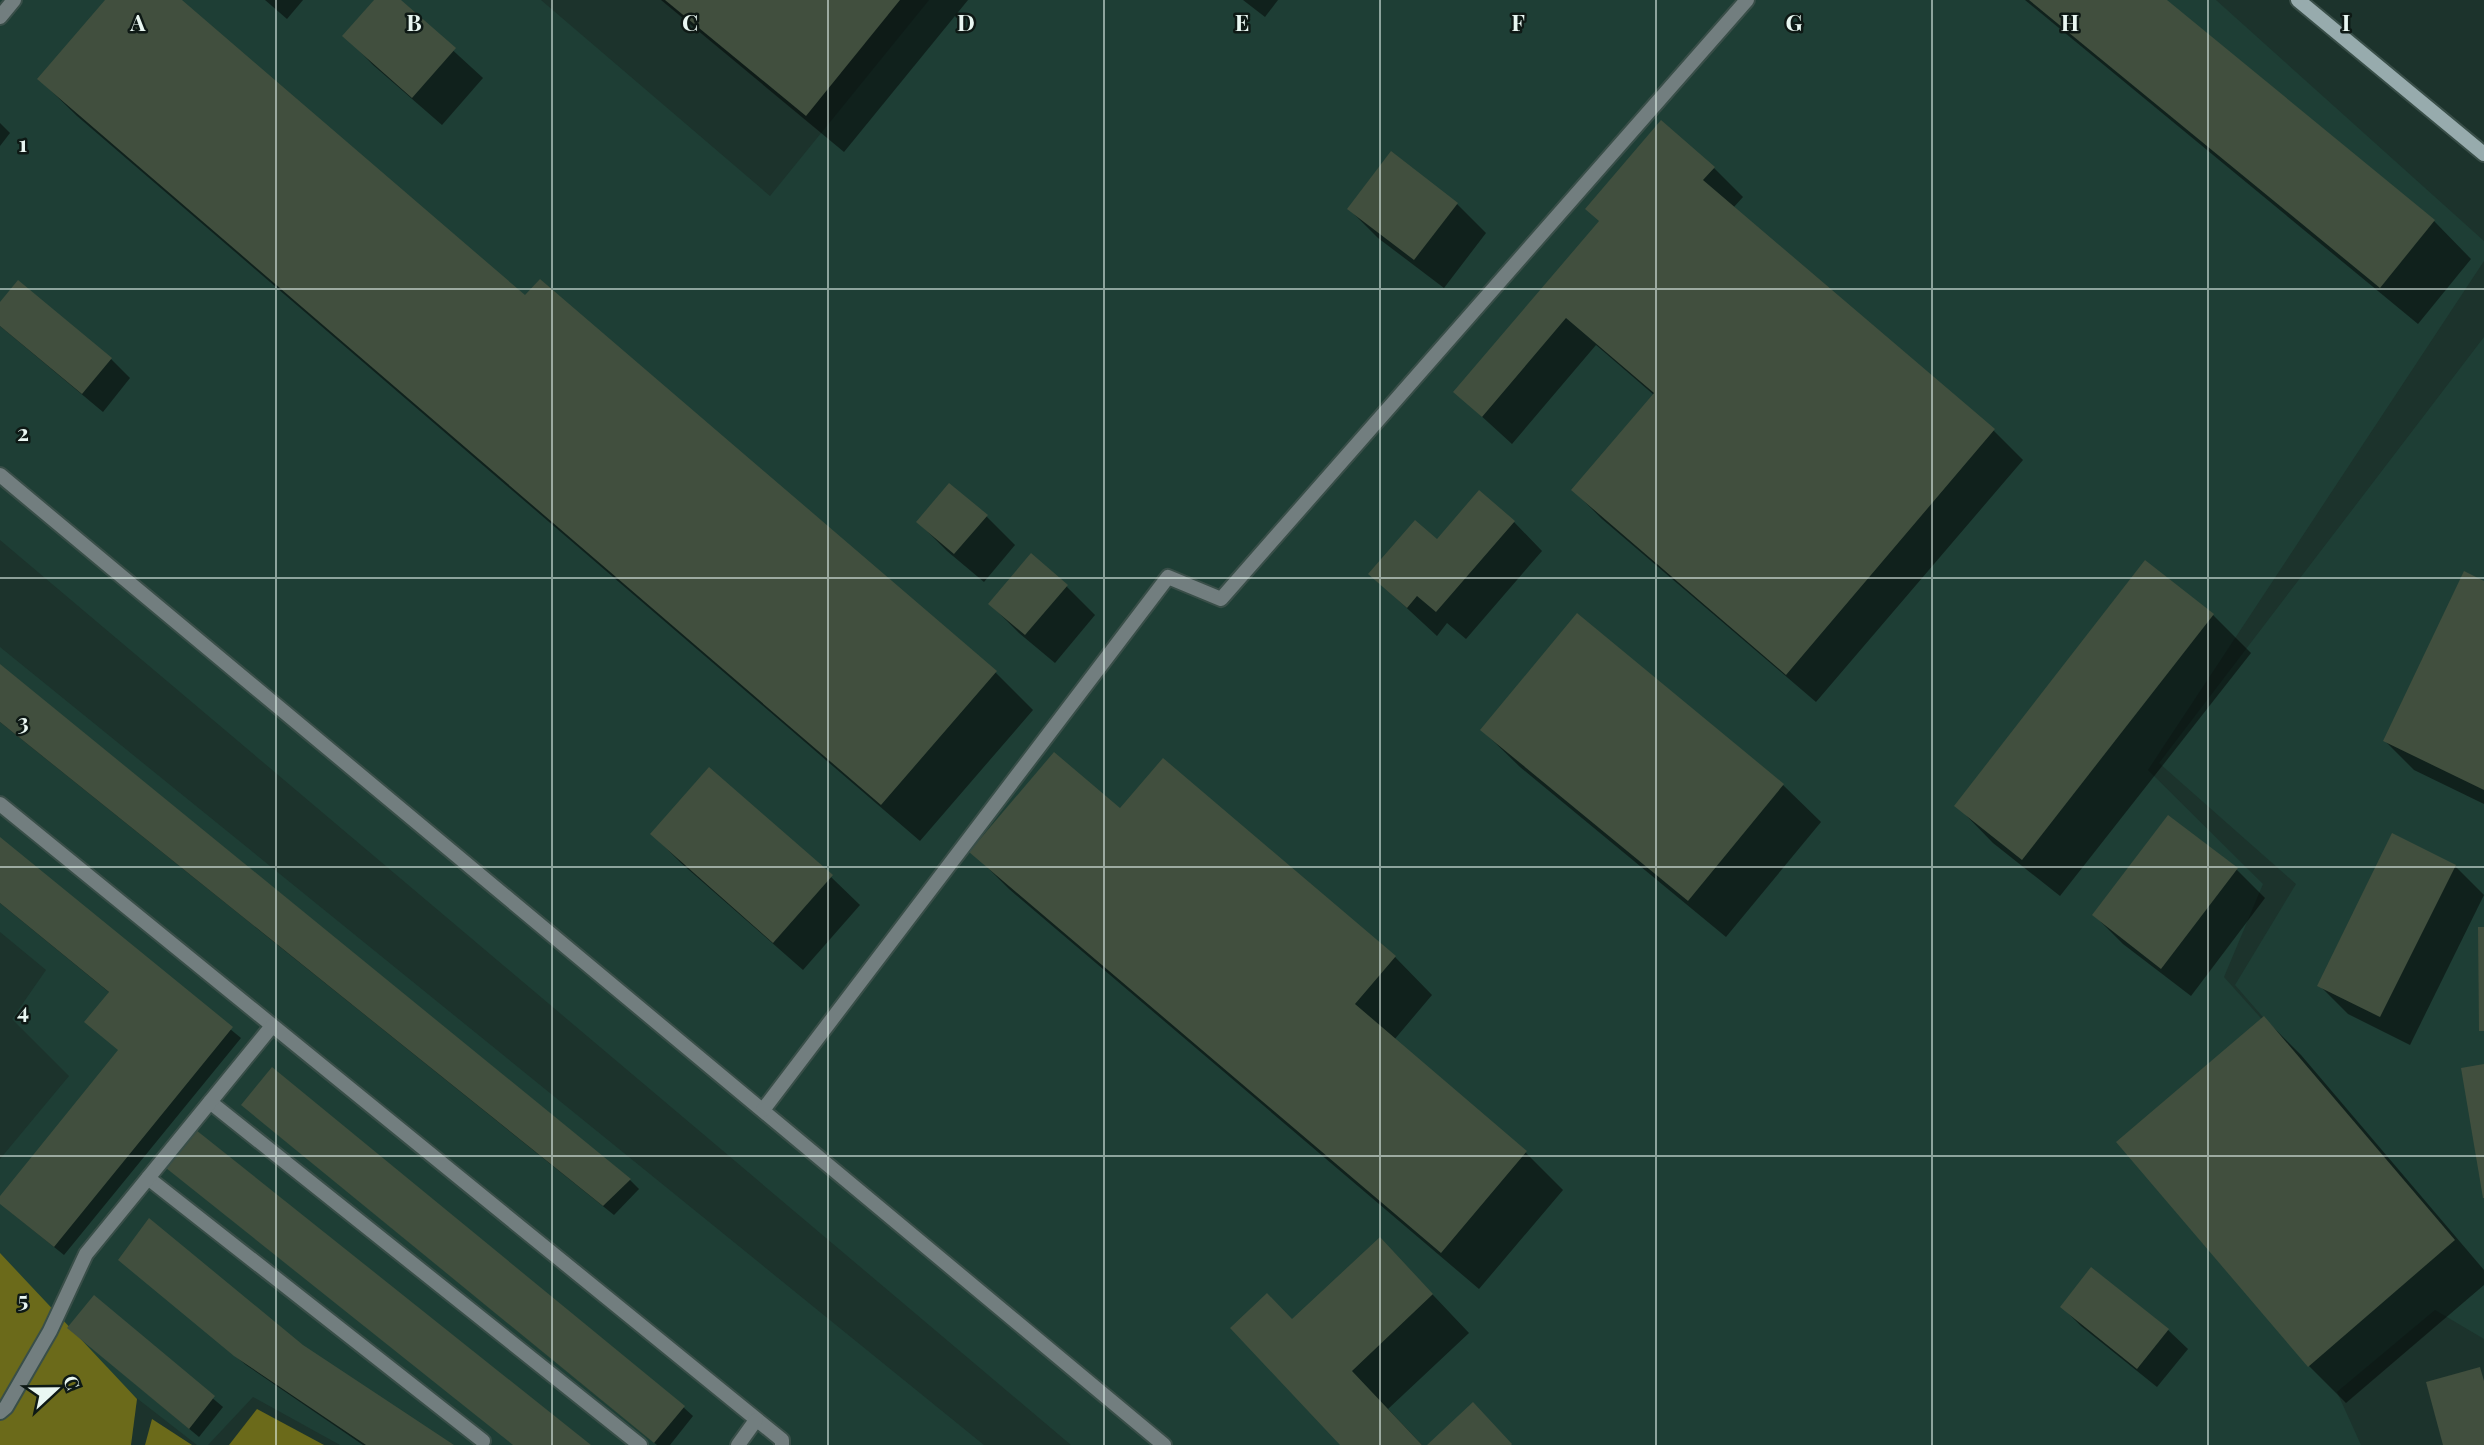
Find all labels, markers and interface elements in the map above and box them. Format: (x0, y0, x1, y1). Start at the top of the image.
text: A (129, 6, 146, 37)
text: B (406, 6, 422, 37)
text: C (682, 6, 698, 37)
text: D (957, 6, 975, 37)
text: E (1235, 6, 1249, 37)
text: F (1511, 6, 1525, 37)
text: G (1786, 6, 1803, 37)
text: H (2061, 6, 2079, 37)
text: I (2342, 6, 2350, 37)
text: 1 (19, 127, 28, 158)
text: 2 (17, 416, 29, 447)
text: 3 (17, 705, 29, 736)
text: 4 (17, 994, 29, 1025)
text: 5 (18, 1283, 28, 1314)
north arrow (21, 1354, 91, 1424)
text: С (58, 1371, 87, 1393)

